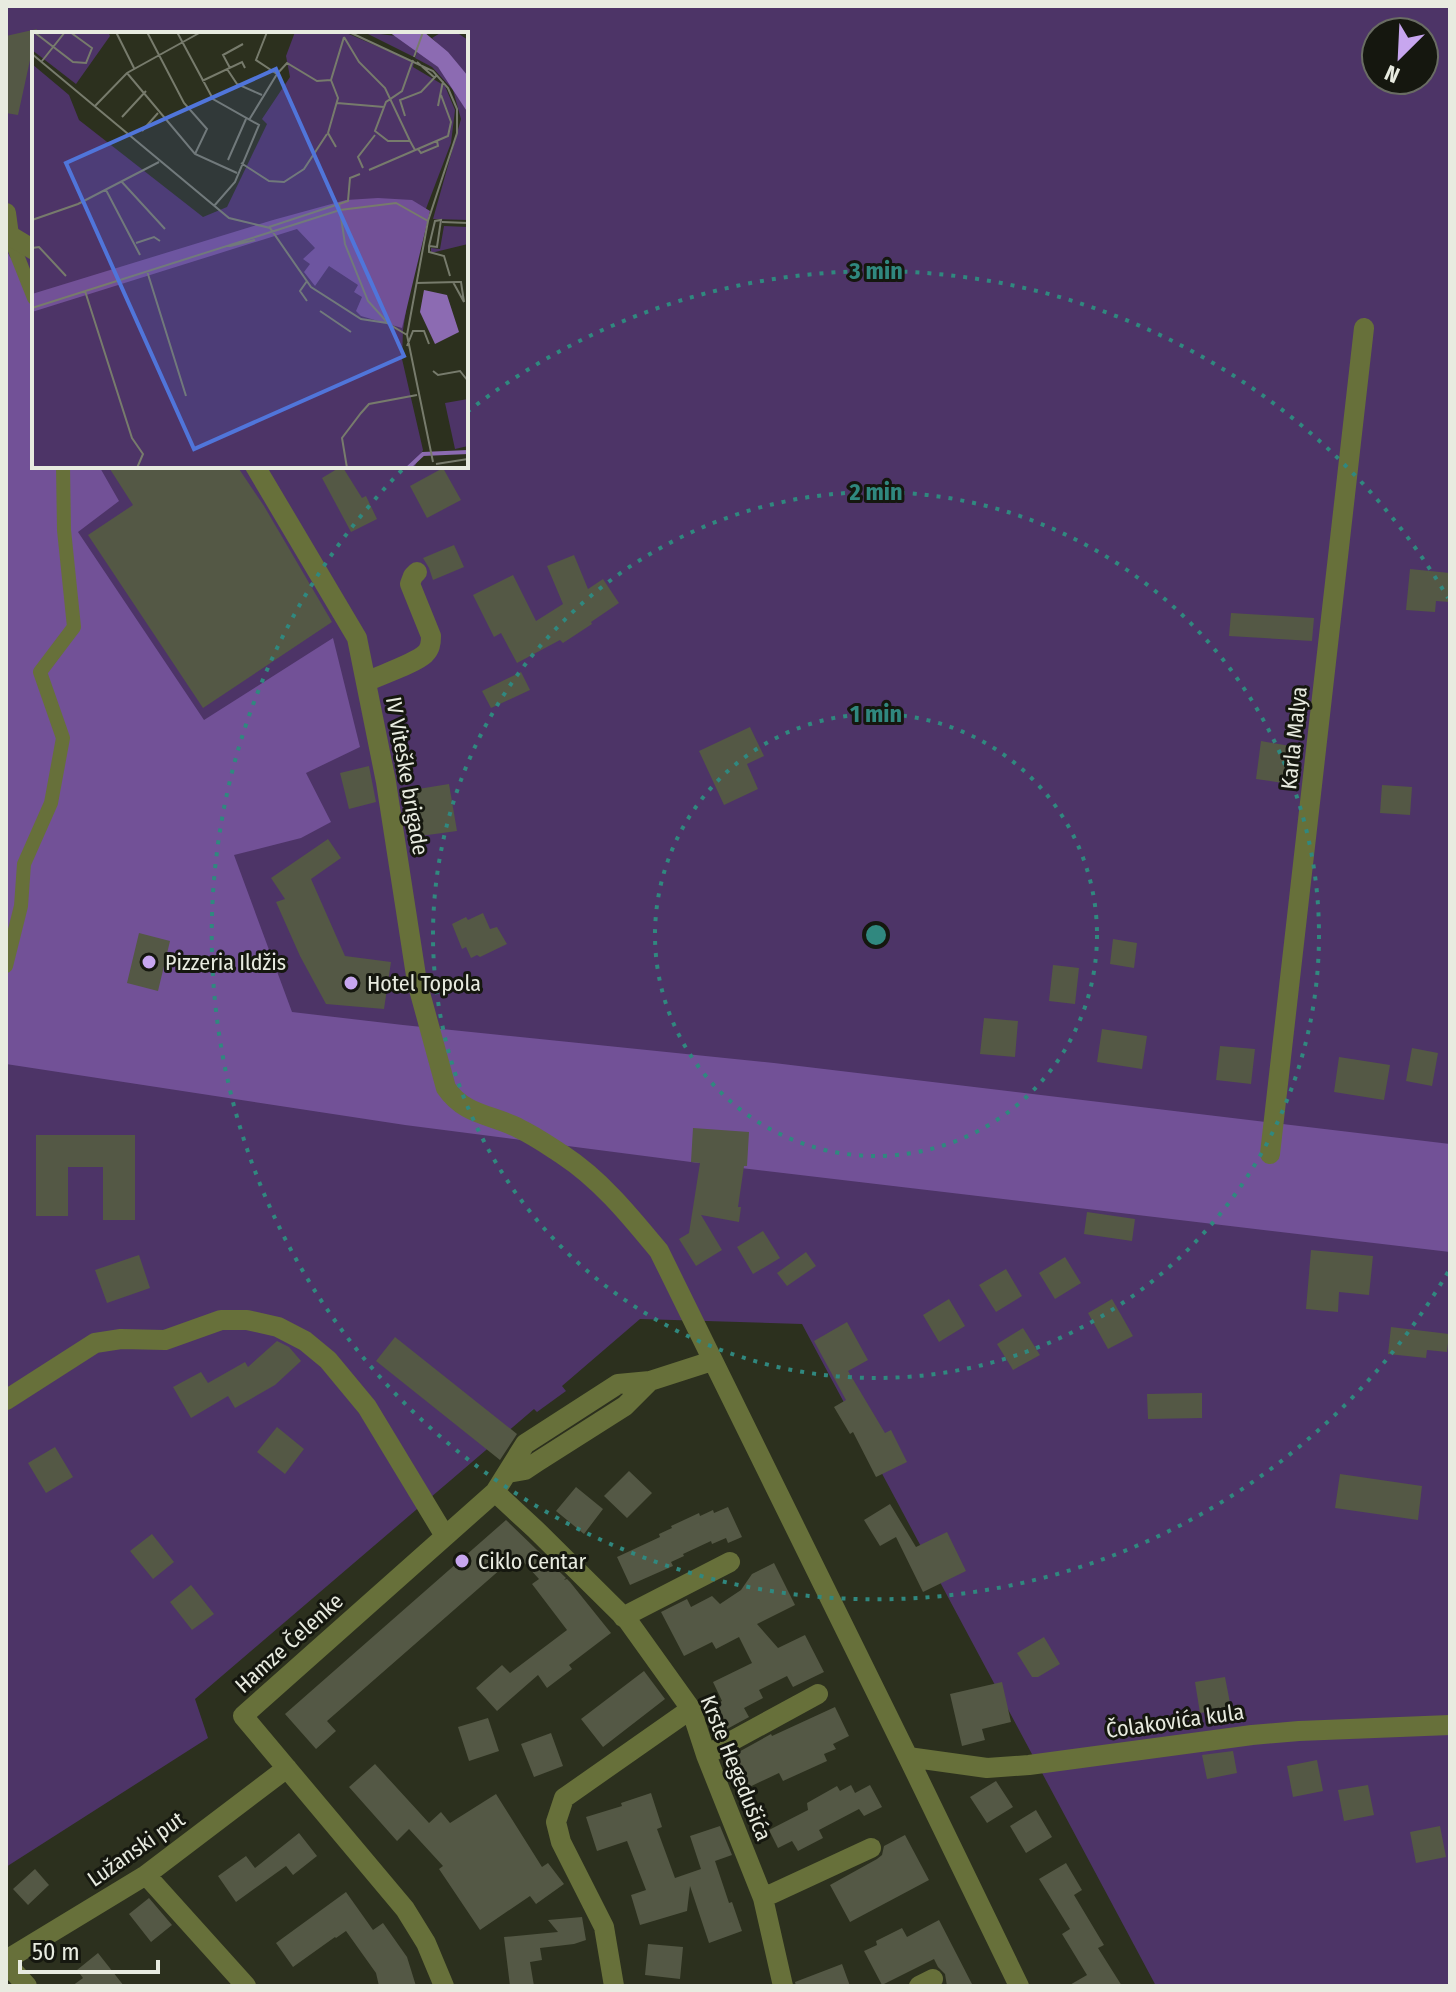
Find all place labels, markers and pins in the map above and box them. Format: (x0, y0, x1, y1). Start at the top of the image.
centre of rings (862, 921, 890, 949)
place label: Pizzeria Ildžis (165, 949, 286, 976)
marker: Pizzeria Ildžis (140, 953, 158, 971)
place label: Hotel Topola (367, 970, 481, 997)
marker: Hotel Topola (342, 974, 360, 992)
place label: Ciklo Centar (478, 1548, 586, 1575)
marker: Ciklo Centar (453, 1552, 471, 1570)

